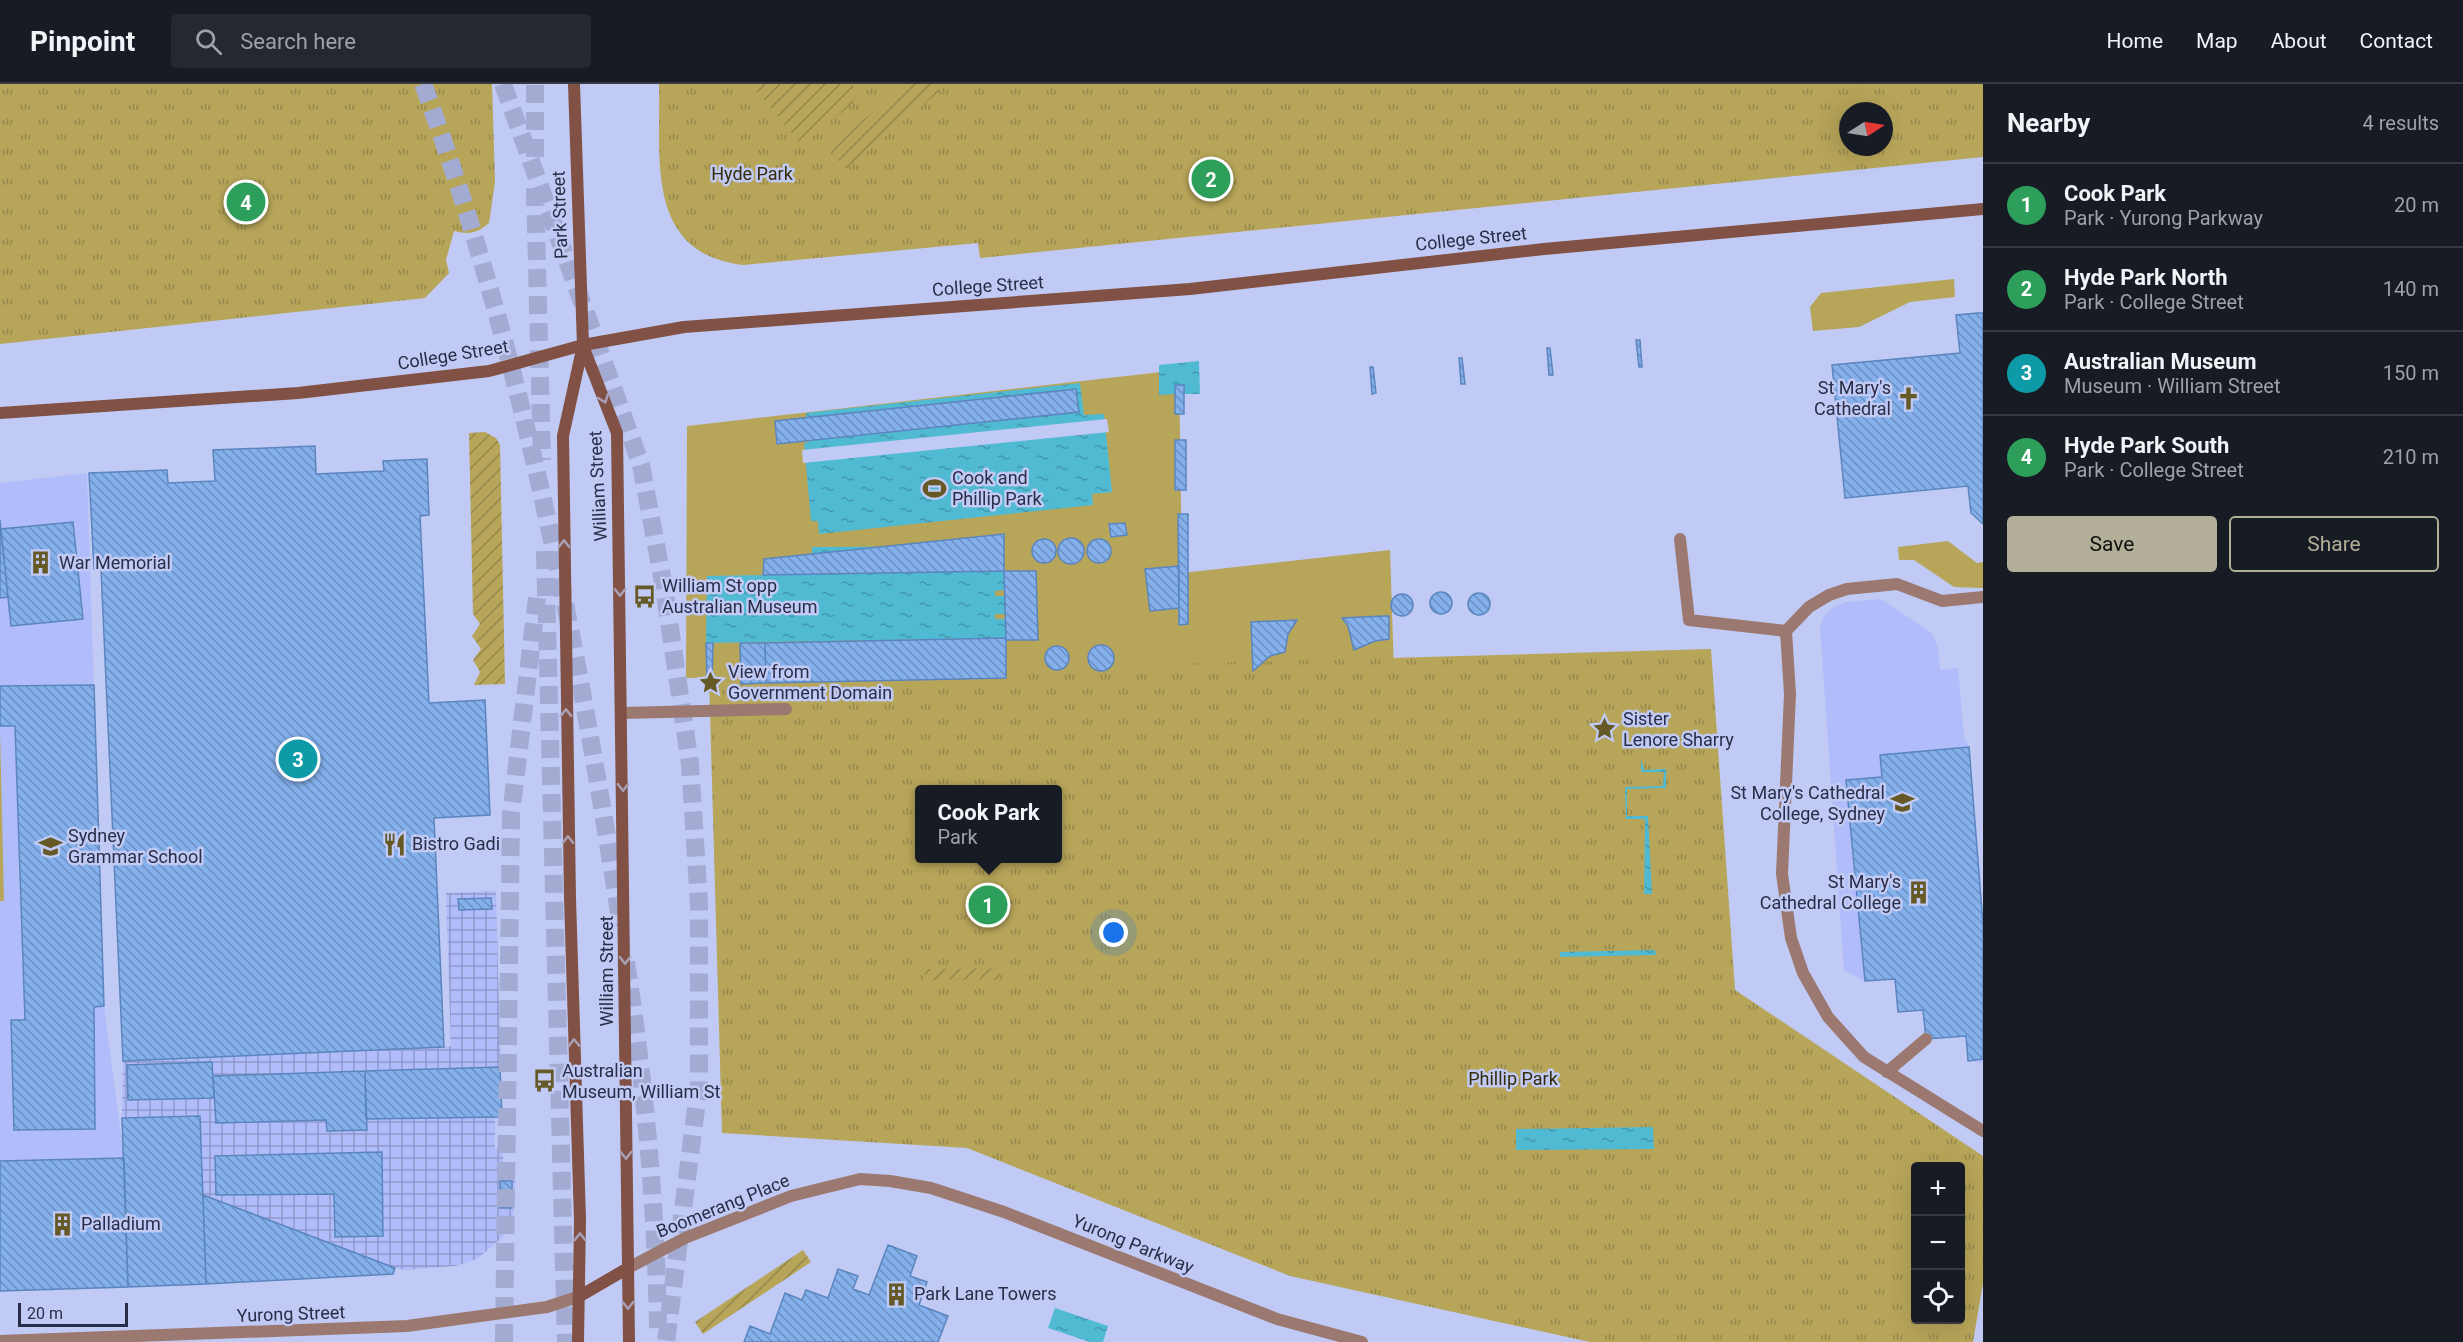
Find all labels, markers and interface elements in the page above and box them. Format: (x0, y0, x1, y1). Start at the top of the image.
search box (171, 14, 591, 68)
text: Pinpoint (30, 25, 135, 58)
icon: search (192, 25, 225, 58)
text: Search here (240, 29, 356, 54)
text: Home (2107, 29, 2163, 53)
text: Map (2196, 29, 2238, 53)
text: About (2271, 29, 2327, 53)
text: Contact (2360, 29, 2433, 53)
north arrow (1839, 102, 1893, 156)
text: Nearby (2007, 108, 2090, 138)
text: 4 results (2363, 111, 2439, 135)
pin: 2 (1192, 156, 1230, 202)
park label: Hyde Park (711, 163, 794, 184)
street label: Park Street (547, 170, 572, 259)
pin: 4 (226, 180, 266, 224)
text: Cook Park (2064, 181, 2166, 206)
text: 1 (2021, 193, 2032, 217)
text: 20 m (2394, 193, 2439, 217)
text: Park · Yurong Parkway (2064, 206, 2263, 230)
street label: College Street (1414, 222, 1528, 255)
text: Hyde Park North (2064, 265, 2228, 290)
street label: College Street (931, 271, 1045, 300)
text: 2 (2021, 277, 2032, 301)
text: 140 m (2383, 277, 2439, 301)
text: Park · College Street (2064, 290, 2244, 314)
street label: College Street (396, 335, 510, 374)
text: Australian Museum (2064, 349, 2257, 374)
text: 3 (2021, 361, 2032, 385)
text: 150 m (2383, 361, 2439, 385)
text: Museum · William Street (2064, 374, 2280, 398)
place label: St Mary's Cathedral (1814, 377, 1891, 419)
church icon: St Mary's Cathedral (1896, 385, 1922, 411)
one-way arrow (597, 393, 609, 404)
street label: William Street (584, 430, 611, 542)
text: Hyde Park South (2064, 433, 2229, 458)
text: 4 (2021, 445, 2032, 469)
text: 210 m (2383, 445, 2439, 469)
text: Park · College Street (2064, 458, 2244, 482)
place label: Cook and Phillip Park (952, 467, 1042, 509)
sports icon: Cook and Phillip Park (921, 475, 947, 501)
button: Save (2007, 516, 2217, 572)
button: Share (2229, 516, 2439, 572)
one-way arrow (558, 540, 570, 549)
building icon: War Memorial (28, 550, 54, 576)
place label: War Memorial (59, 552, 171, 573)
place label: William St opp Australian Museum (662, 575, 817, 617)
bus stop icon: William St opp Australian Museum (631, 583, 657, 609)
one-way arrow (613, 587, 626, 596)
place label: View from Government Domain (728, 661, 892, 703)
place icon: View from Government Domain (697, 669, 723, 695)
one-way arrow (560, 708, 572, 717)
place label: Sister Lenore Sharry (1623, 708, 1734, 750)
place icon: Sister Lenore Sharry (1592, 716, 1618, 742)
pin: 3 (278, 736, 318, 782)
one-way arrow (617, 782, 629, 791)
place label: St Mary's Cathedral College, Sydney (1730, 782, 1885, 824)
popup (915, 785, 1062, 863)
school or university icon: St Mary's Cathedral College, Sydney (1890, 790, 1916, 816)
text: Cook Park (937, 800, 1040, 825)
place label: Sydney Grammar School (68, 825, 203, 867)
text: Park (937, 825, 978, 849)
restaurant icon: Bistro Gadi (381, 831, 407, 857)
school or university icon: Sydney Grammar School (37, 833, 63, 859)
place label: Bistro Gadi (412, 833, 500, 854)
one-way arrow (562, 835, 575, 844)
place label: St Mary's Cathedral College (1760, 871, 1901, 913)
building icon: St Mary's Cathedral College (1906, 879, 1932, 905)
pin: 1 (968, 882, 1008, 928)
street label: William Street (596, 915, 617, 1027)
your location (1099, 918, 1128, 947)
one-way arrow (619, 956, 631, 965)
one-way arrow (568, 1038, 581, 1047)
place label: Australian Museum, William St (562, 1060, 720, 1102)
bus stop icon: Australian Museum, William St (531, 1068, 557, 1094)
park label: Phillip Park (1468, 1068, 1559, 1089)
one-way arrow (620, 1151, 632, 1160)
map controls (1911, 1162, 1965, 1324)
button: + (1911, 1162, 1965, 1216)
street label: Boomerang Place (653, 1169, 792, 1242)
street label: Yurong Parkway (1069, 1210, 1197, 1278)
building icon: Palladium (50, 1211, 76, 1237)
place label: Palladium (81, 1213, 161, 1234)
button: − (1911, 1216, 1965, 1270)
one-way arrow (574, 1233, 586, 1242)
button: locate (1911, 1270, 1965, 1324)
building icon: Park Lane Towers (883, 1281, 909, 1307)
place label: Park Lane Towers (914, 1283, 1056, 1304)
scale bar (18, 1300, 128, 1328)
street label: Yurong Street (236, 1301, 346, 1326)
one-way arrow (622, 1301, 634, 1310)
text: 20 m (27, 1304, 63, 1323)

